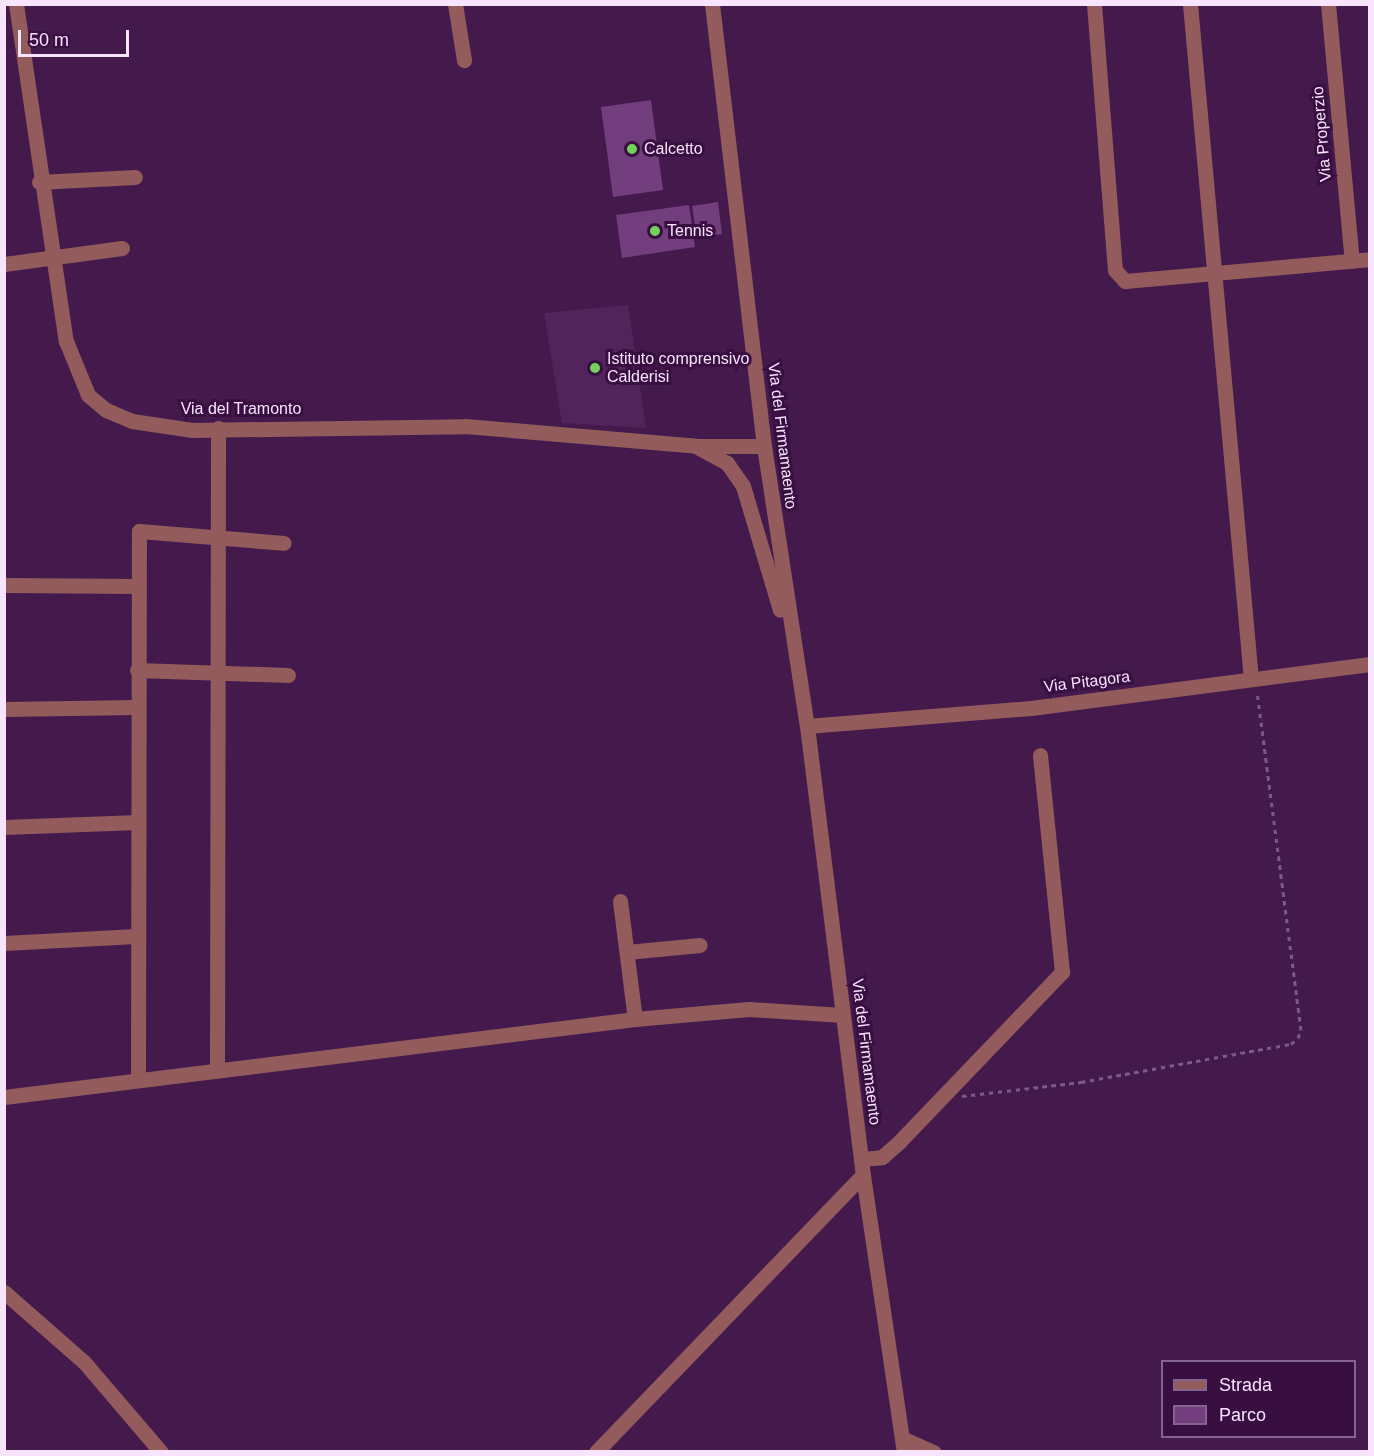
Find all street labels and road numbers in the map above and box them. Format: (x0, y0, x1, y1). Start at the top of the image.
street label: Via Properzio (1308, 85, 1336, 183)
street label: Via del Firmamaento (763, 362, 801, 510)
street label: Via del Tramonto (181, 399, 301, 419)
street label: Via Pitagora (1043, 667, 1131, 697)
street label: Via del Firmamaento (847, 978, 885, 1126)

